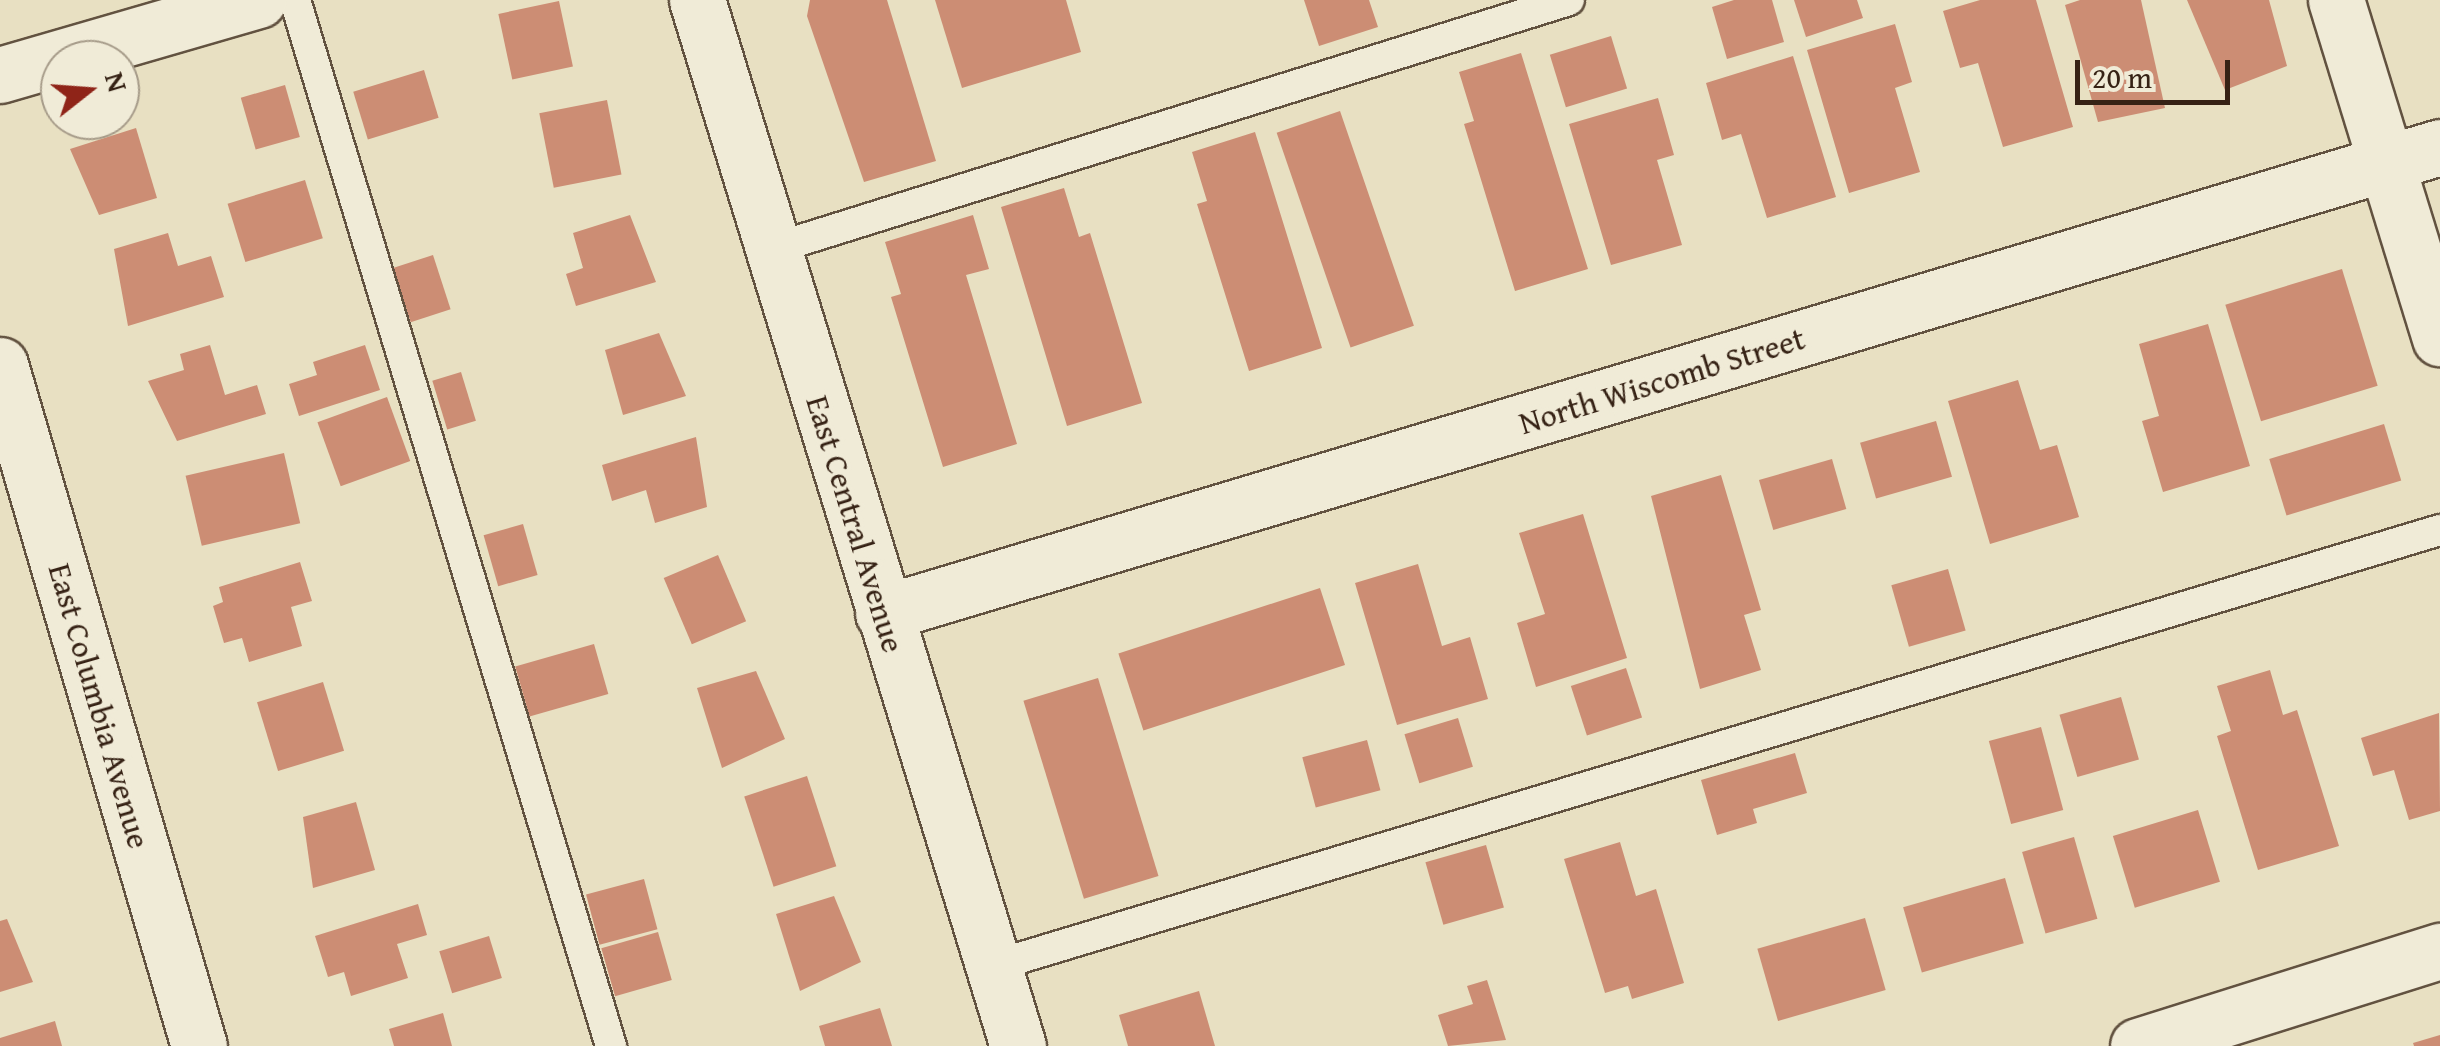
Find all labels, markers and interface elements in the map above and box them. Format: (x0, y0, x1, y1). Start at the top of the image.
north arrow (40, 40, 140, 140)
scale bar (2080, 40, 2235, 102)
text: 20 m (2092, 55, 2152, 99)
text: N (95, 67, 140, 97)
street label: North Wiscomb Street (1514, 319, 1810, 443)
street label: East Central Avenue (798, 391, 912, 657)
street label: East Columbia Avenue (40, 559, 158, 853)

